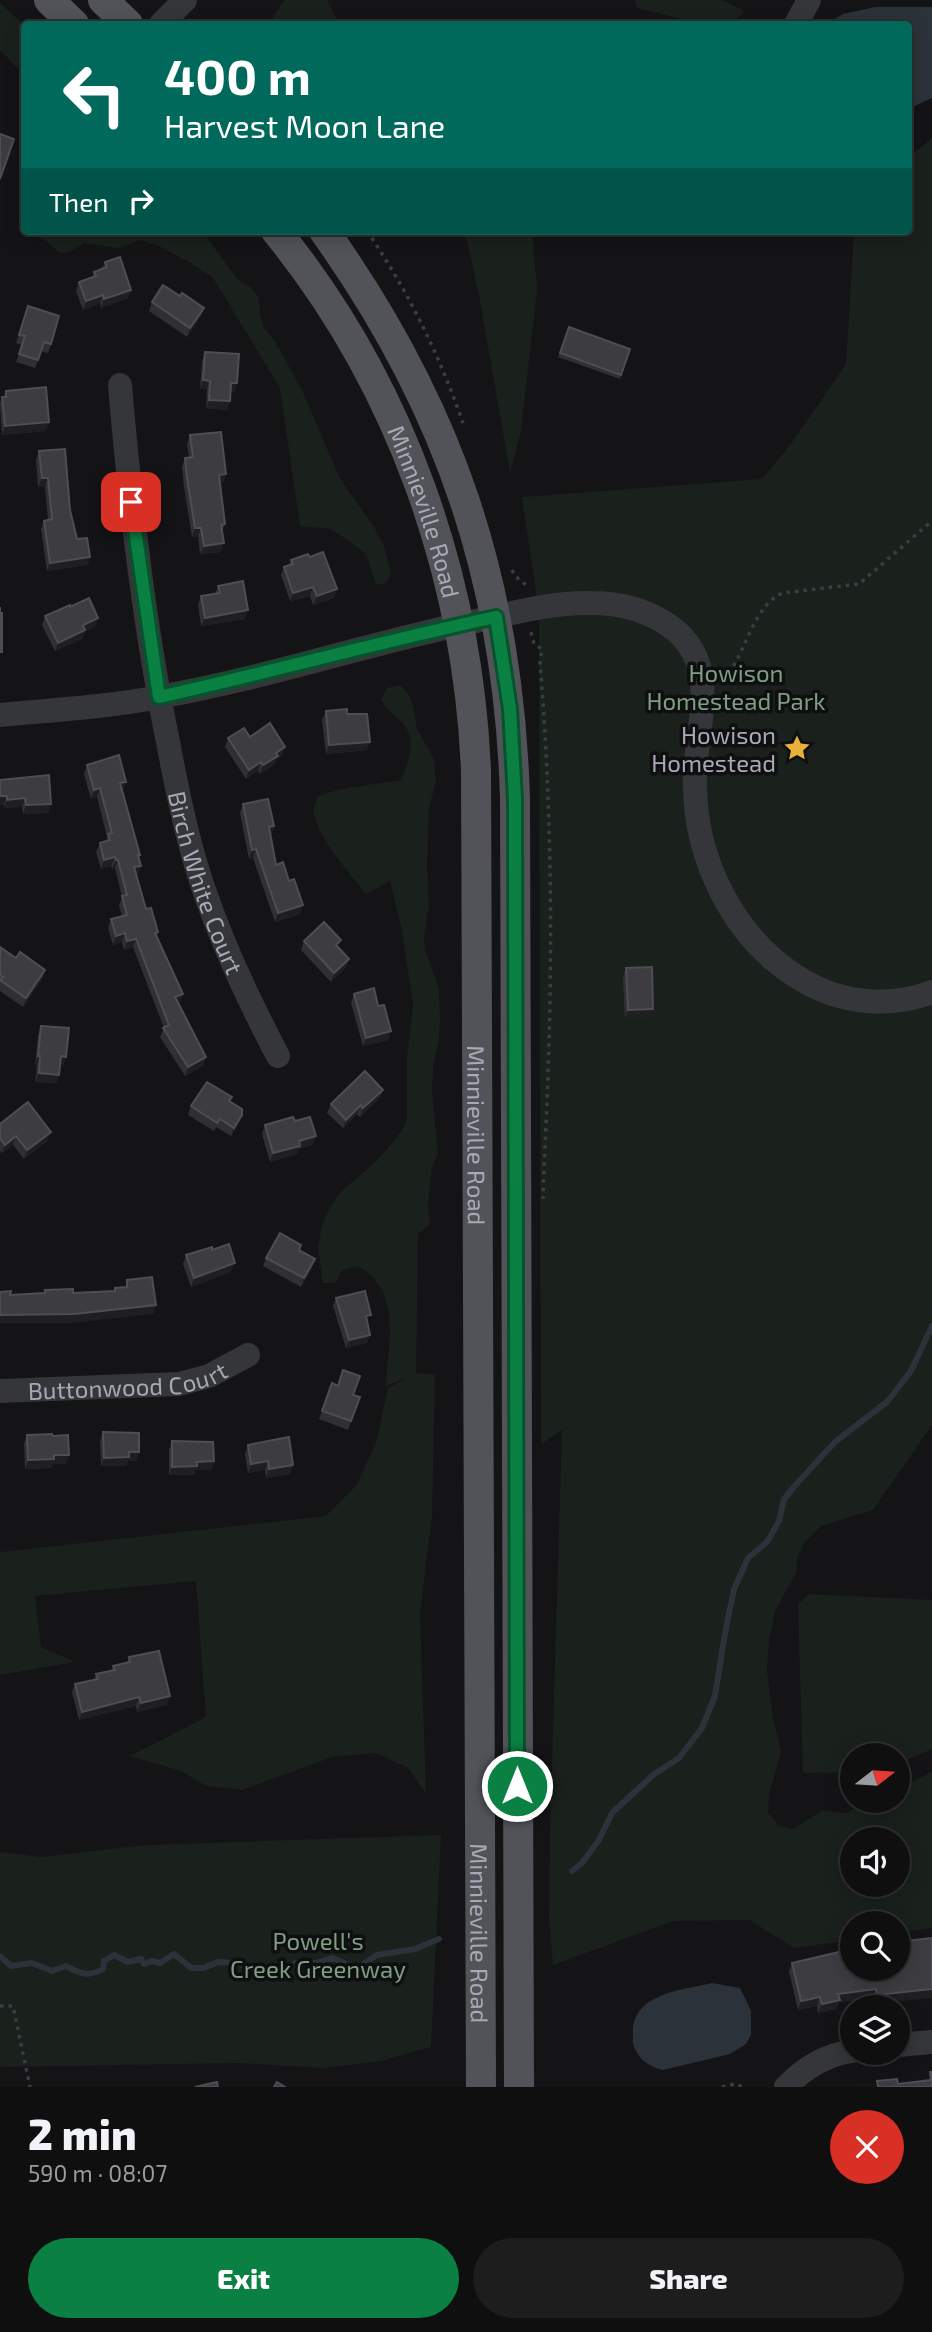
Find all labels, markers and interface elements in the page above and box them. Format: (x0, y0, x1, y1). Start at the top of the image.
text: 400 m (164, 46, 311, 105)
icon: left (49, 49, 140, 140)
text: Harvest Moon Lane (164, 106, 445, 144)
icon: right (122, 182, 160, 220)
text: Then (49, 186, 108, 217)
street label: Minnieville Road (383, 421, 467, 600)
pin (101, 472, 161, 532)
icon: arrive (112, 483, 150, 521)
park label: Howison Homestead Park (646, 658, 826, 715)
place label: Howison Homestead (651, 720, 776, 777)
place icon: Howison Homestead (782, 733, 812, 763)
street label: Birch White Court (163, 788, 250, 978)
street label: Minnieville Road (463, 1045, 492, 1225)
street label: Buttonwood Court (27, 1355, 232, 1404)
north arrow (840, 1743, 910, 1813)
map controls (840, 1743, 910, 2065)
position arrow (480, 1749, 554, 1823)
button: sound (840, 1827, 910, 1897)
street label: Minnieville Road (466, 1843, 495, 2023)
button: search (840, 1911, 910, 1981)
park label: Powell's Creek Greenway (230, 1926, 406, 1983)
button: layers (840, 1995, 910, 2065)
text: 2 min (28, 2108, 137, 2158)
button: close (830, 2110, 904, 2184)
text: 590 m · 08:07 (28, 2159, 167, 2187)
button: Exit (28, 2238, 459, 2318)
button: Share (473, 2238, 904, 2318)

